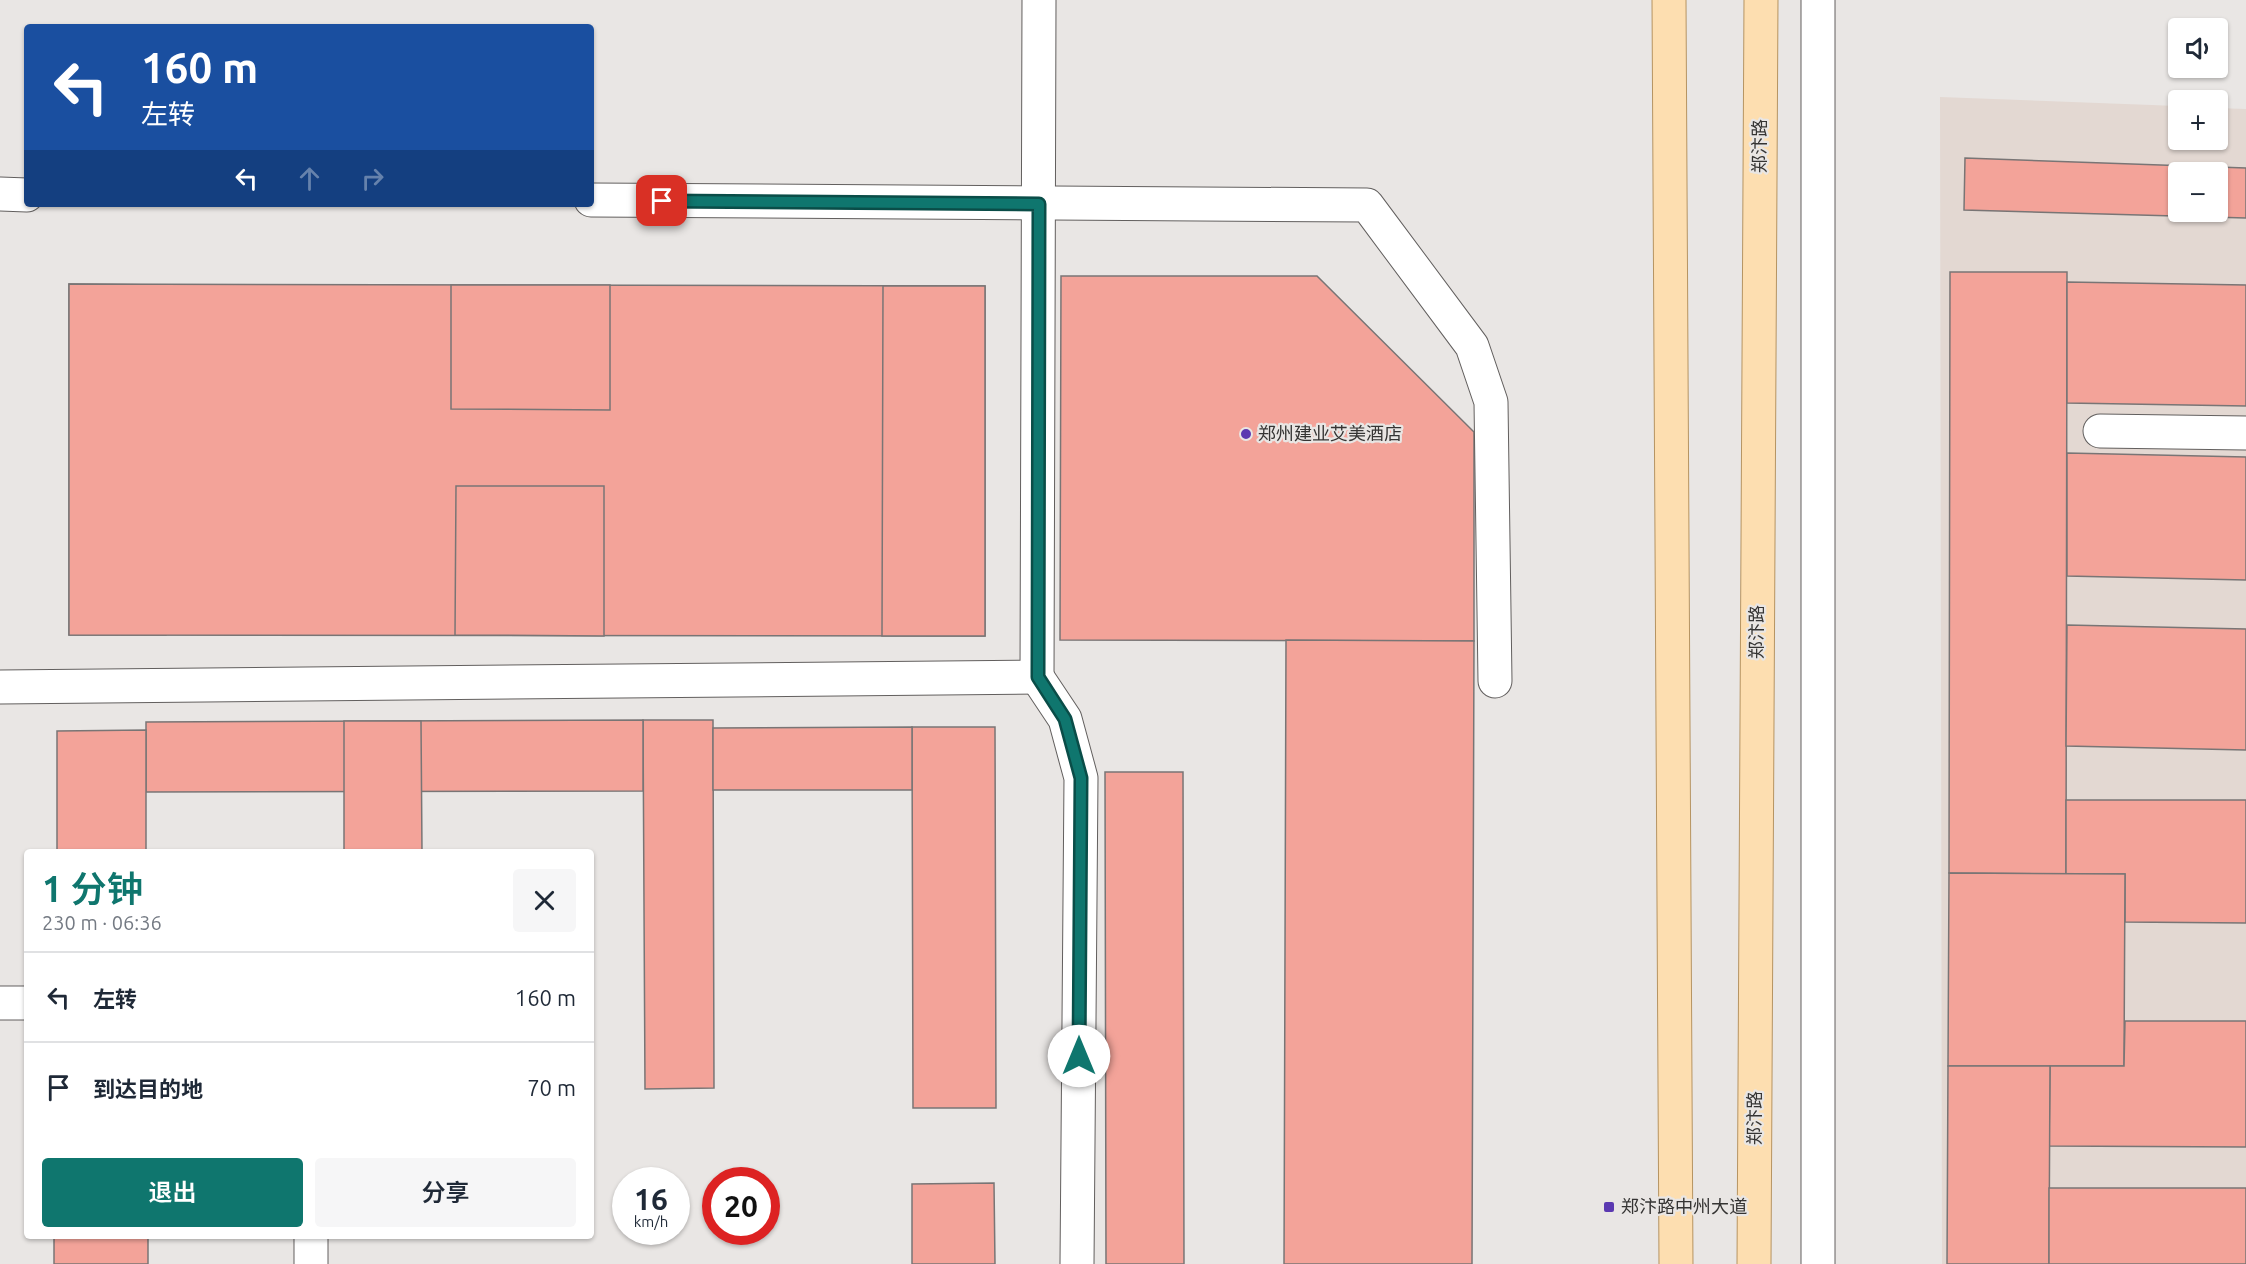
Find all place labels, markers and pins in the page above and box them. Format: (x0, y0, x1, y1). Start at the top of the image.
pin (636, 175, 687, 226)
place label: 郑州建业艾美酒店 (1258, 423, 1402, 443)
marker: 郑州建业艾美酒店 (1239, 427, 1253, 441)
place label: 郑汴路中州大道 (1621, 1196, 1747, 1216)
marker: 郑汴路中州大道 (1602, 1200, 1616, 1214)

